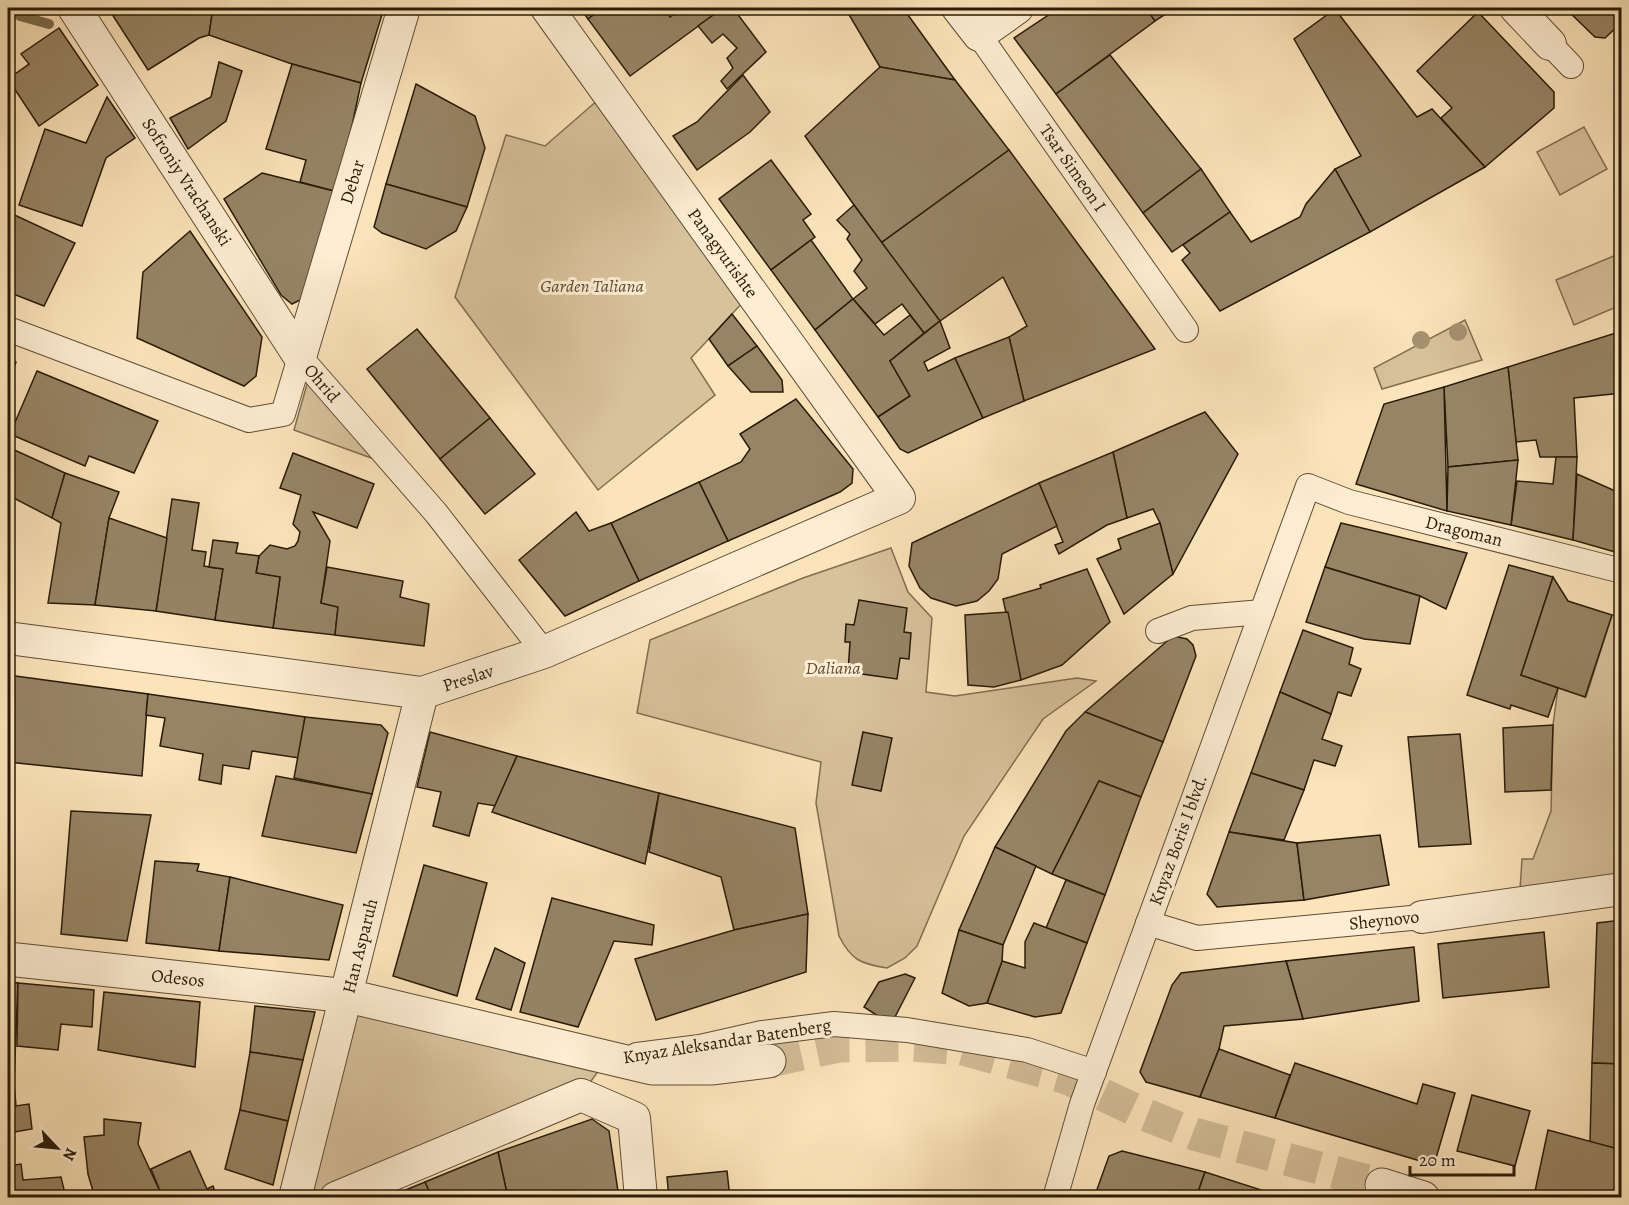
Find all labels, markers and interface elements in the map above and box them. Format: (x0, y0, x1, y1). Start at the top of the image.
street label: Sofroniy Vrachanski (137, 113, 237, 251)
street label: Tsar Simeon I (1034, 120, 1112, 216)
street label: Debar (334, 157, 370, 207)
street label: Panagyurishte (682, 203, 764, 303)
park label: Garden Taliana (540, 274, 644, 298)
street label: Ohrid (299, 359, 346, 408)
street label: Dragoman (1423, 510, 1505, 552)
park label: Daliana (805, 656, 861, 680)
street label: Preslav (439, 658, 497, 697)
street label: Knyaz Boris I blvd. (1143, 771, 1213, 909)
street label: Han Asparuh (337, 896, 383, 996)
street label: Sheynovo (1348, 904, 1420, 936)
street label: Odesos (150, 963, 206, 993)
street label: Knyaz Aleksandar Batenberg (621, 1013, 833, 1069)
north arrow (27, 1118, 87, 1178)
scale bar (1410, 1139, 1514, 1177)
text: N (57, 1144, 82, 1165)
text: 20 m (1419, 1148, 1456, 1172)

